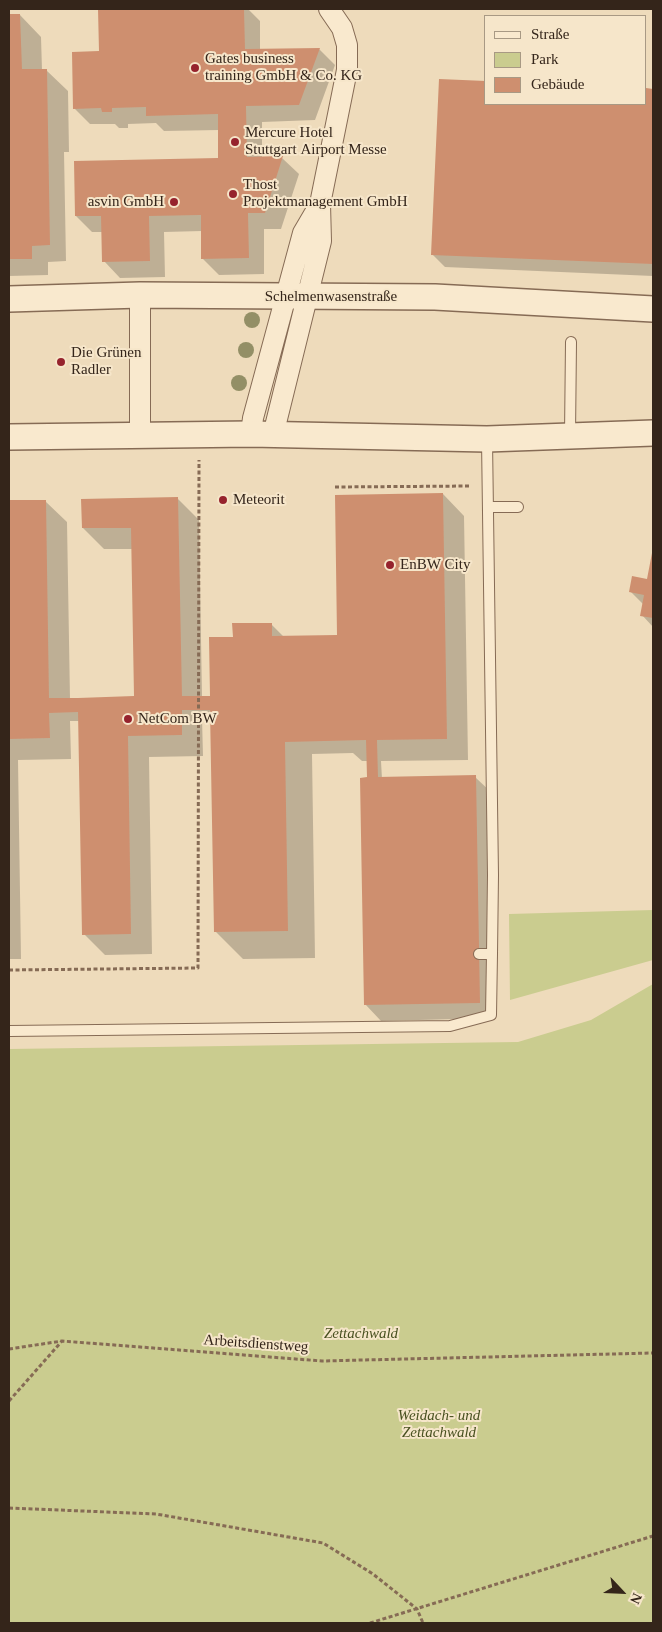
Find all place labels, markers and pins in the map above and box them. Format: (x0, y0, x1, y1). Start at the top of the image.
place label: Gates business training GmbH & Co. KG (205, 50, 362, 85)
marker: Gates business training GmbH & Co. KG (189, 62, 201, 74)
place label: Mercure Hotel Stuttgart Airport Messe (245, 124, 387, 159)
marker: Mercure Hotel Stuttgart Airport Messe (229, 136, 241, 148)
place label: Thost Projektmanagement GmbH (243, 176, 408, 211)
marker: Thost Projektmanagement GmbH (227, 188, 239, 200)
place label: asvin GmbH (88, 193, 164, 211)
marker: asvin GmbH (168, 196, 180, 208)
place label: Die Grünen Radler (71, 344, 141, 379)
marker: Die Grünen Radler (55, 356, 67, 368)
place label: Meteorit (233, 491, 285, 509)
marker: Meteorit (217, 494, 229, 506)
place label: EnBW City (400, 556, 470, 574)
marker: EnBW City (384, 559, 396, 571)
place label: NetCom BW (138, 710, 217, 728)
marker: NetCom BW (122, 713, 134, 725)

